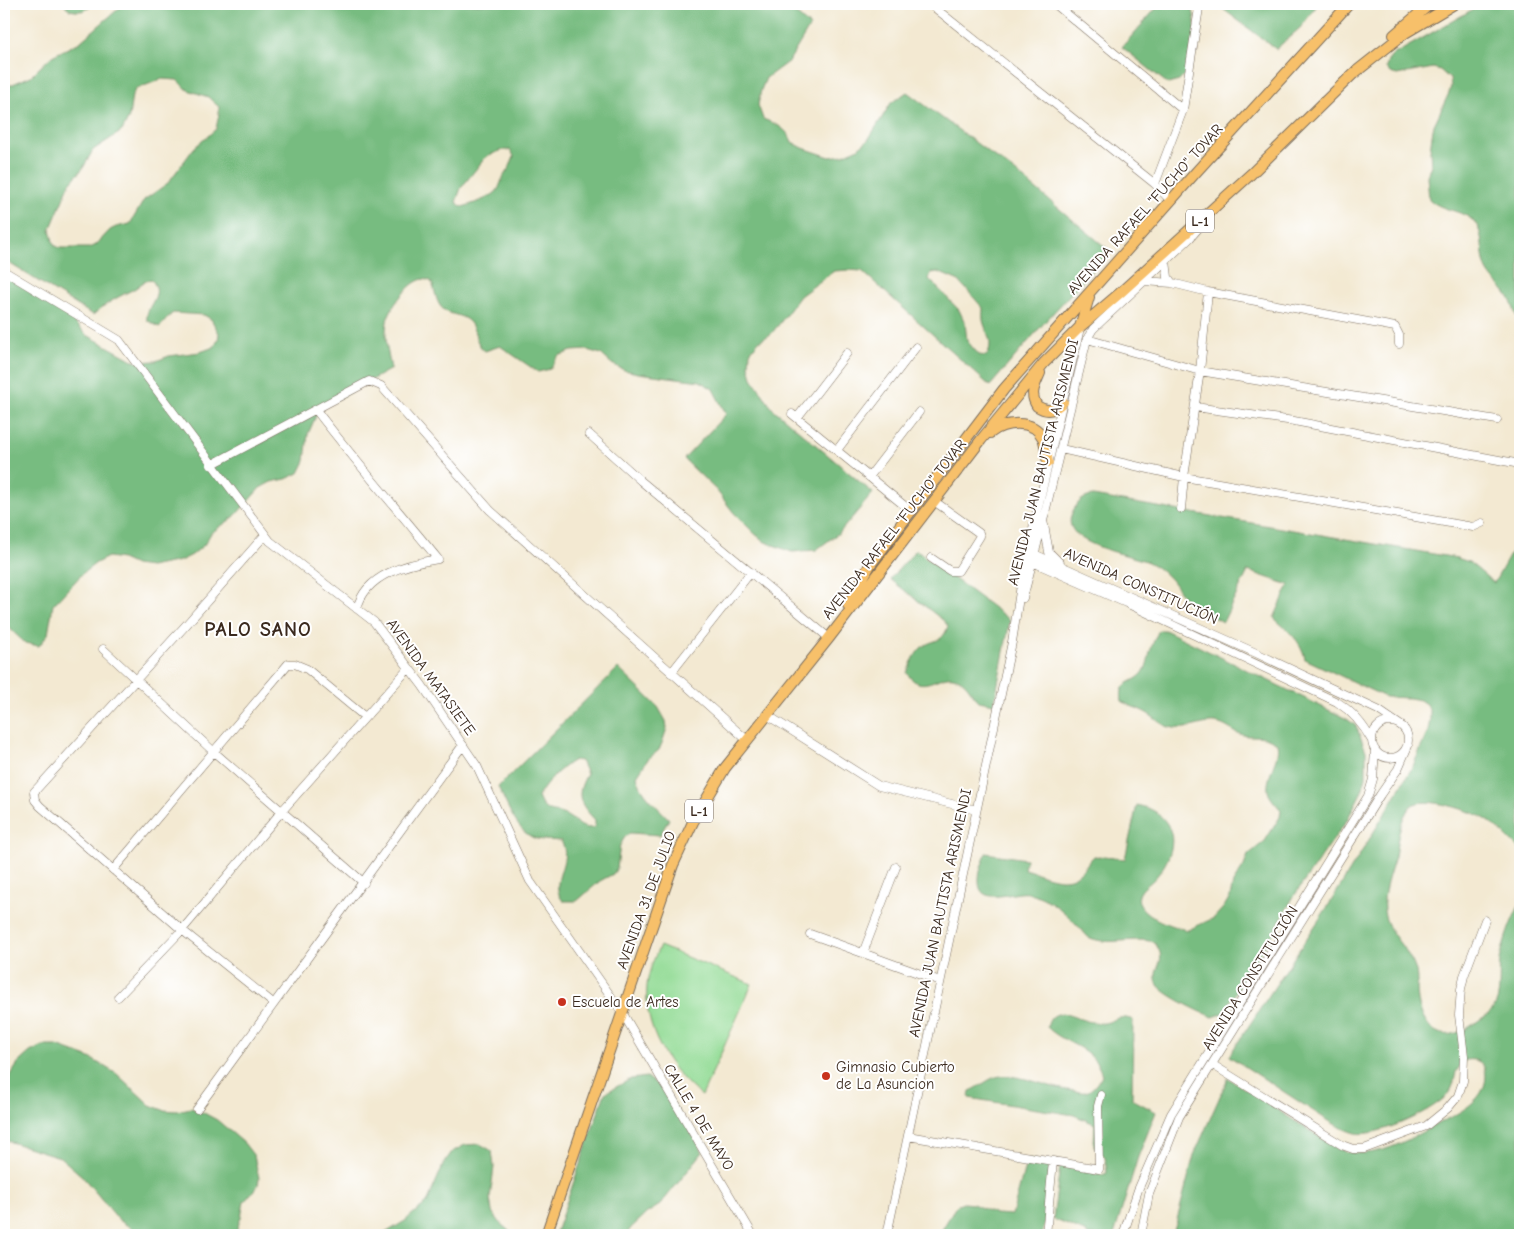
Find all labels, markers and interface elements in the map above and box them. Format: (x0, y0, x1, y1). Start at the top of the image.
street label: AVENIDA RAFAEL "FUCHO" TOVAR (1064, 120, 1227, 298)
road number: L-1 (1186, 210, 1214, 232)
street label: AVENIDA JUAN BAUTISTA ARISMENDI (1004, 337, 1082, 587)
street label: AVENIDA RAFAEL "FUCHO" TOVAR (818, 435, 970, 623)
street label: AVENIDA CONSTITUCIÓN (1061, 543, 1221, 628)
street label: AVENIDA MATASIETE (383, 615, 479, 739)
district label: PALO SANO (204, 618, 312, 641)
street label: AVENIDA JUAN BAUTISTA ARISMENDI (905, 787, 975, 1039)
road number: L-1 (685, 799, 713, 822)
street label: AVENIDA 31 DE JULIO (613, 828, 679, 972)
street label: AVENIDA CONSTITUCIÓN (1197, 902, 1302, 1054)
place label: Escuela de Artes (572, 993, 678, 1011)
marker: Escuela de Artes (556, 996, 568, 1008)
place label: Gimnasio Cubierto de La Asuncion (836, 1058, 955, 1093)
street label: CALLE 4 DE MAYO (660, 1060, 738, 1174)
marker: Gimnasio Cubierto de La Asuncion (820, 1070, 832, 1082)

